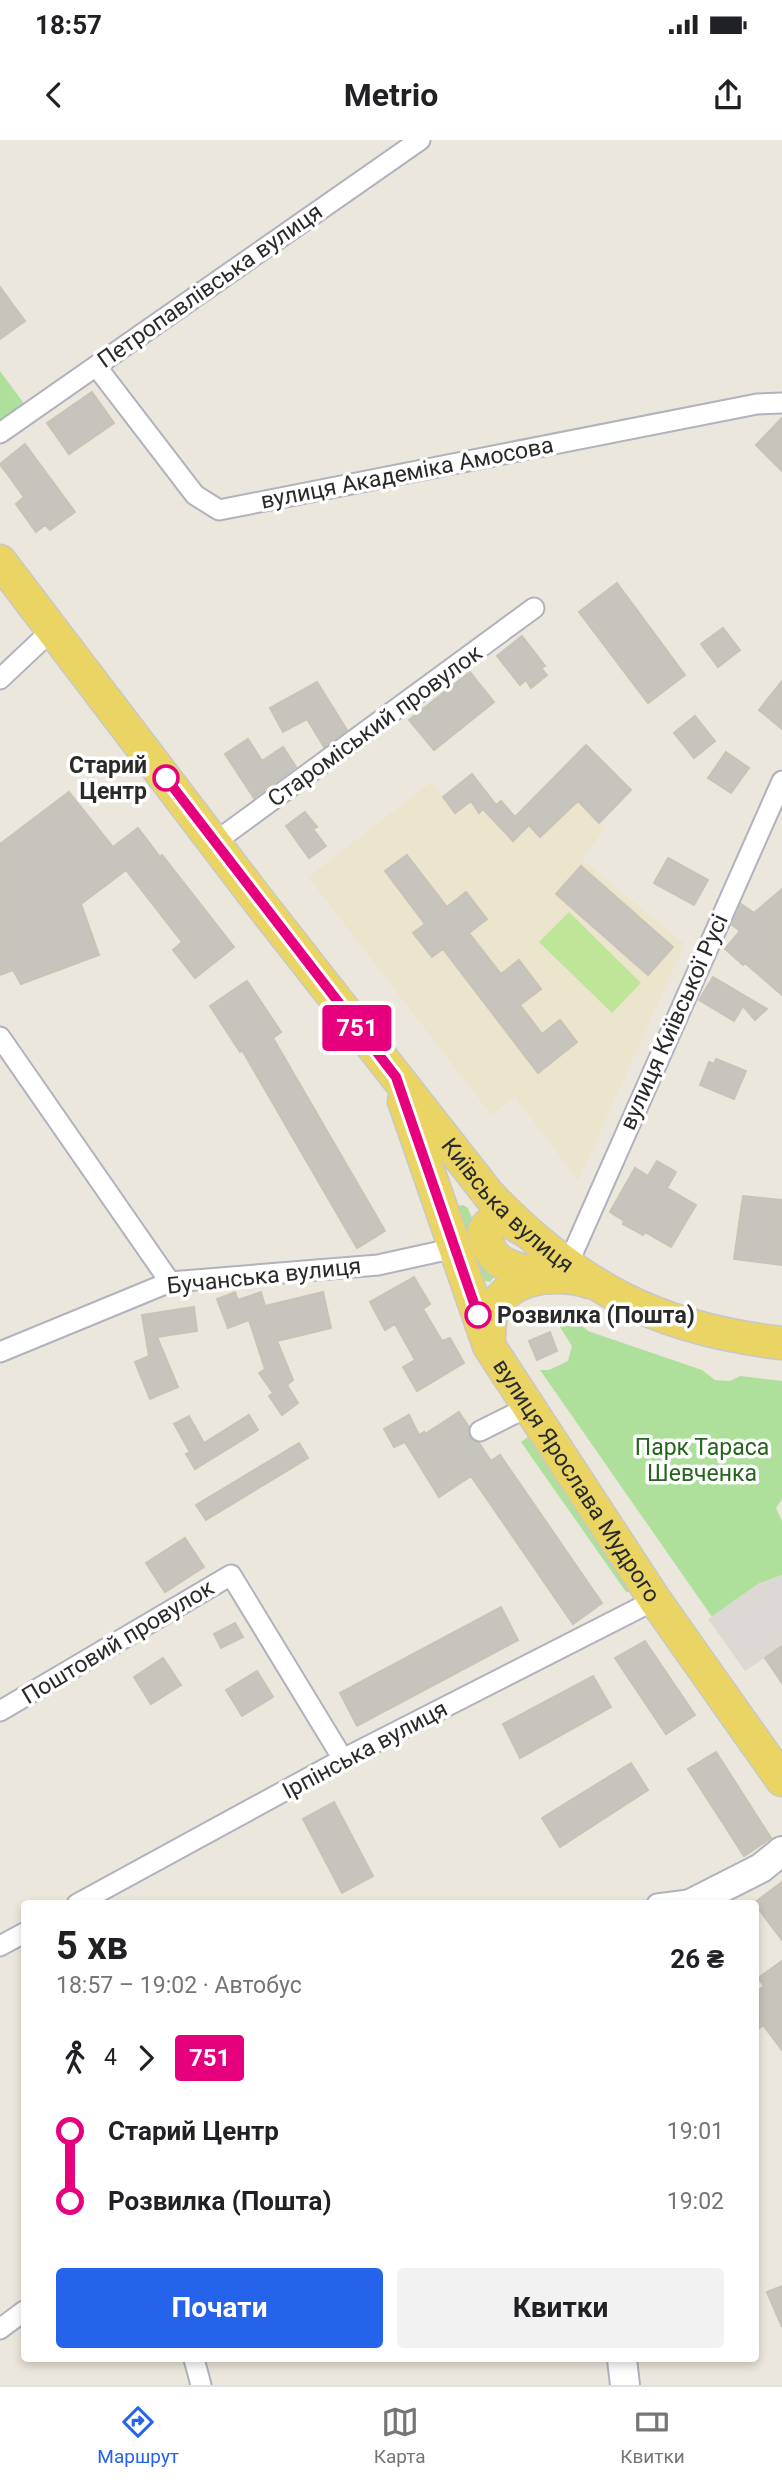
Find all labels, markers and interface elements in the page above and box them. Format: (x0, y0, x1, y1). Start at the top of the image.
text: 18:57 (35, 10, 102, 40)
icon: back (35, 76, 73, 114)
text: Metrio (344, 76, 438, 114)
icon: share (709, 76, 747, 114)
street label: Петропавлівська вулиця (92, 198, 328, 374)
street label: вулиця Академіка Амосова (258, 431, 556, 515)
street label: Староміський провулок (263, 639, 488, 813)
place label: Старий Центр (69, 752, 147, 805)
marker: Старий Центр (153, 765, 179, 791)
street label: вулиця Київської Русі (614, 910, 734, 1134)
line badge: 751 (317, 1005, 397, 1051)
text: 751 (336, 1014, 378, 1042)
street label: Київська вулиця (436, 1132, 579, 1278)
street label: Бучанська вулиця (165, 1252, 363, 1300)
marker: Розвилка (Пошта) (465, 1302, 491, 1328)
place label: Розвилка (Пошта) (497, 1302, 695, 1329)
street label: вулиця Ярослава Мудрого (488, 1354, 666, 1607)
park label: Парк Тараса Шевченка (635, 1434, 769, 1487)
street label: Поштовий провулок (17, 1574, 219, 1710)
street label: Ірпінська вулиця (278, 1695, 452, 1805)
text: 5 хв (56, 1924, 128, 1968)
text: 26 ₴ (670, 1944, 724, 1974)
text: 18:57 – 19:02 · Автобус (56, 1972, 302, 1999)
icon: walk (56, 2039, 94, 2077)
icon: forward (127, 2039, 165, 2077)
text: 4 (104, 2044, 117, 2071)
text: 751 (189, 2044, 230, 2072)
text: Старий Центр (108, 2116, 279, 2146)
text: 19:01 (667, 2118, 724, 2145)
text: Розвилка (Пошта) (108, 2186, 332, 2216)
text: 19:02 (667, 2188, 724, 2215)
button: Почати (56, 2268, 383, 2348)
button: Квитки (397, 2268, 724, 2348)
tab: Маршрут (97, 2403, 179, 2468)
tab: Карта (374, 2403, 426, 2468)
tab: Квитки (620, 2403, 685, 2468)

